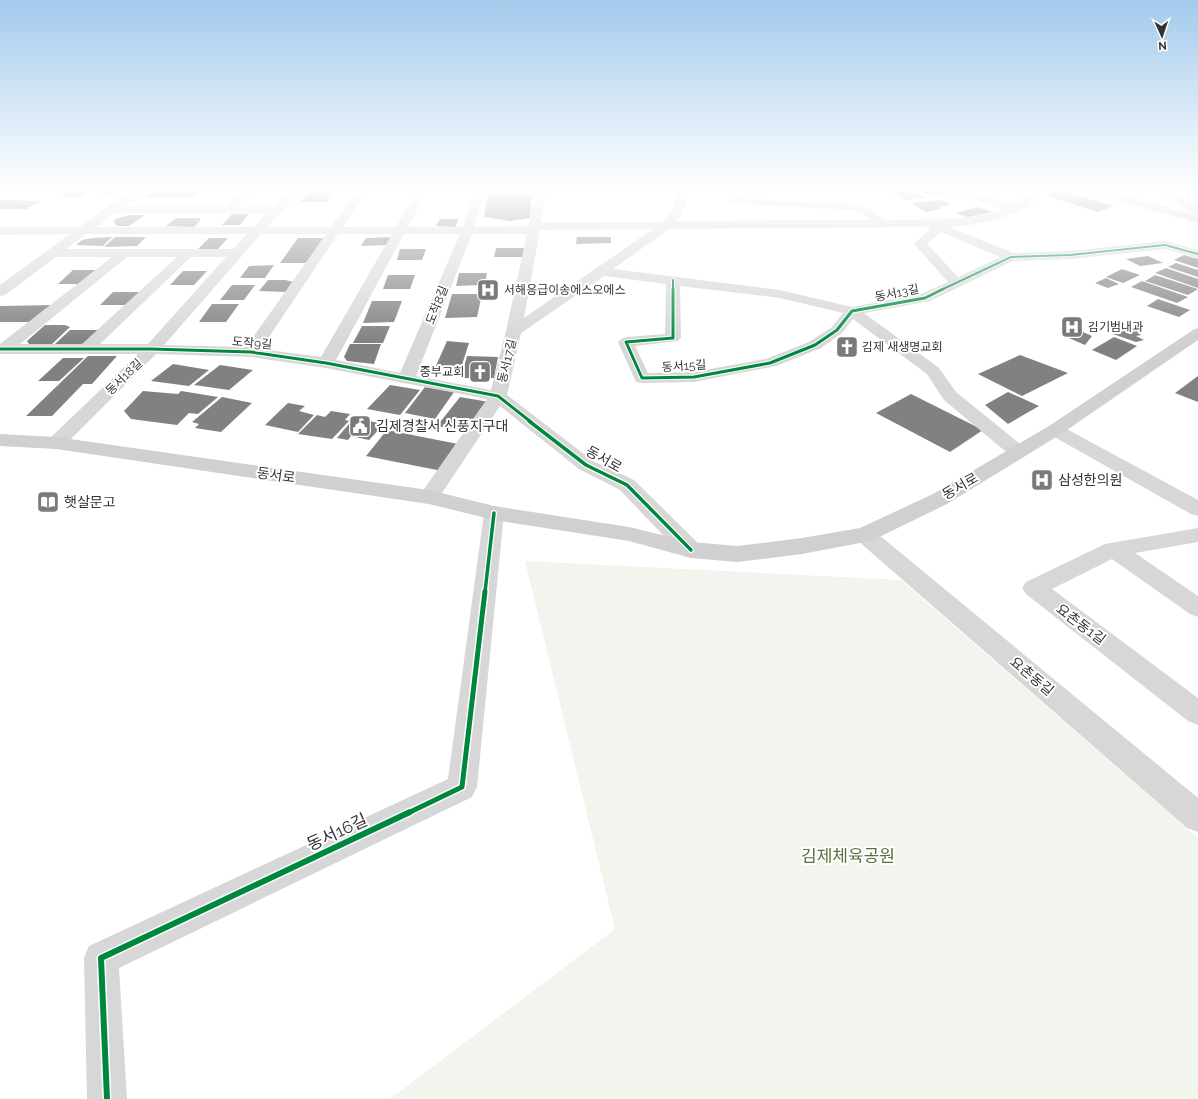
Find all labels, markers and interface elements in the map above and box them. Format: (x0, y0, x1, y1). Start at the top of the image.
north arrow (1142, 16, 1182, 56)
text: N (1158, 39, 1167, 52)
hospital icon: 서해응급이송에스오에스 (475, 277, 501, 303)
street label: 동서13길 (874, 282, 920, 304)
place label: 서해응급이송에스오에스 (504, 283, 625, 297)
street label: 도작8길 (423, 284, 451, 326)
hospital icon: 김기범내과 (1059, 314, 1085, 340)
place label: 김기범내과 (1088, 320, 1143, 334)
street label: 도작9길 (231, 334, 273, 352)
church icon: 김제 새생명교회 (834, 334, 860, 360)
street label: 동서17길 (495, 338, 519, 384)
place label: 김제 새생명교회 (862, 340, 942, 354)
street label: 동서18길 (103, 356, 145, 398)
street label: 동서15길 (661, 357, 707, 375)
church icon: 중부교회 (467, 359, 493, 385)
place label: 중부교회 (420, 365, 464, 379)
public building icon: 김제경찰서 신풍지구대 (347, 413, 373, 439)
place label: 김제경찰서 신풍지구대 (376, 418, 508, 434)
street label: 동서로 (583, 443, 625, 475)
street label: 동서로 (256, 464, 296, 486)
hospital icon: 삼성한의원 (1029, 467, 1055, 493)
street label: 동서로 (939, 469, 981, 503)
place label: 삼성한의원 (1058, 472, 1122, 488)
library icon: 햇살문고 (35, 489, 61, 515)
place label: 햇살문고 (64, 494, 116, 510)
street label: 요촌동1길 (1053, 600, 1109, 648)
street label: 요촌동길 (1007, 653, 1057, 699)
street label: 동서16길 (304, 809, 370, 855)
park label: 김제체육공원 (801, 846, 895, 866)

